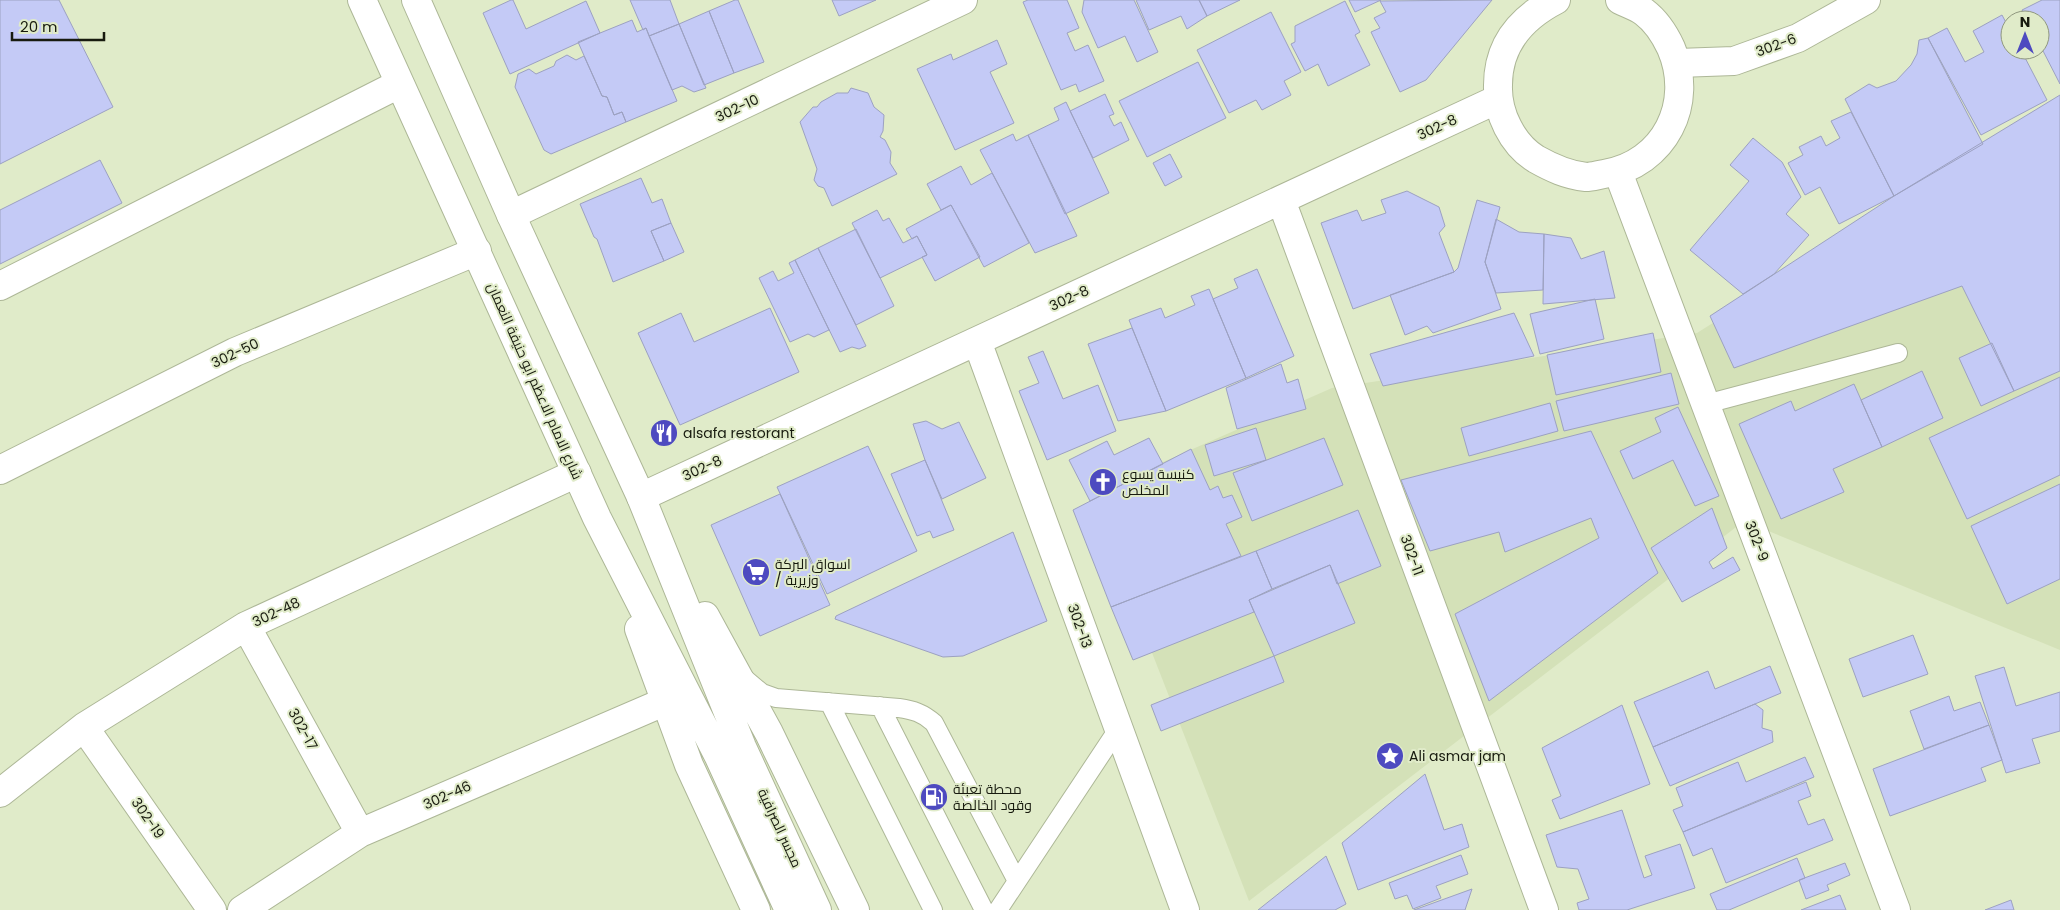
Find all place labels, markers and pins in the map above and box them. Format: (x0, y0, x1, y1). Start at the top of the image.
restaurant icon: alsafa restorant (649, 418, 679, 448)
place label: alsafa restorant (683, 423, 795, 443)
place label: كنيسة يسوع المخلص (1122, 464, 1194, 500)
church icon: كنيسة يسوع المخلص (1088, 467, 1118, 497)
place label: اسواق البركة / وزيرية (775, 554, 851, 590)
supermarket icon: اسواق البركة / وزيرية (741, 557, 771, 587)
place icon: Ali asmar jam (1375, 741, 1405, 771)
place label: Ali asmar jam (1409, 746, 1506, 766)
place label: محطة تعبئة وقود الخالصة (953, 779, 1032, 815)
fuel station icon: محطة تعبئة وقود الخالصة (919, 782, 949, 812)

